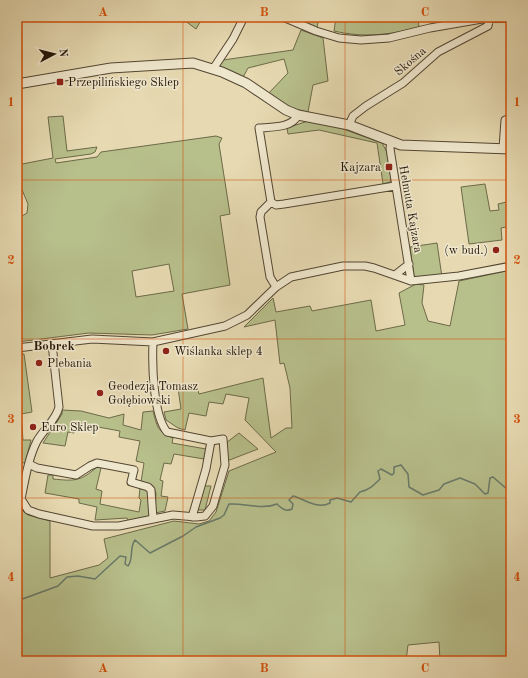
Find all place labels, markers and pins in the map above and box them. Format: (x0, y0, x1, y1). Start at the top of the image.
marker: Przepilińskiego Sklep (55, 77, 65, 87)
place label: Przepilińskiego Sklep (68, 77, 179, 89)
place label: Kajzara (340, 162, 381, 174)
marker: Kajzara (384, 162, 394, 172)
place label: (w bud.) (444, 244, 488, 257)
marker: (w bud.) (491, 245, 501, 255)
marker: Wiślanka sklep 4 (161, 346, 171, 356)
place label: Wiślanka sklep 4 (174, 346, 263, 358)
marker: Plebania (34, 358, 44, 368)
place label: Plebania (47, 358, 92, 370)
place label: Geodezja Tomasz Gołębiowski (108, 381, 198, 407)
marker: Geodezja Tomasz Gołębiowski (95, 388, 105, 398)
marker: Euro Sklep (28, 422, 38, 432)
place label: Euro Sklep (41, 422, 99, 434)

